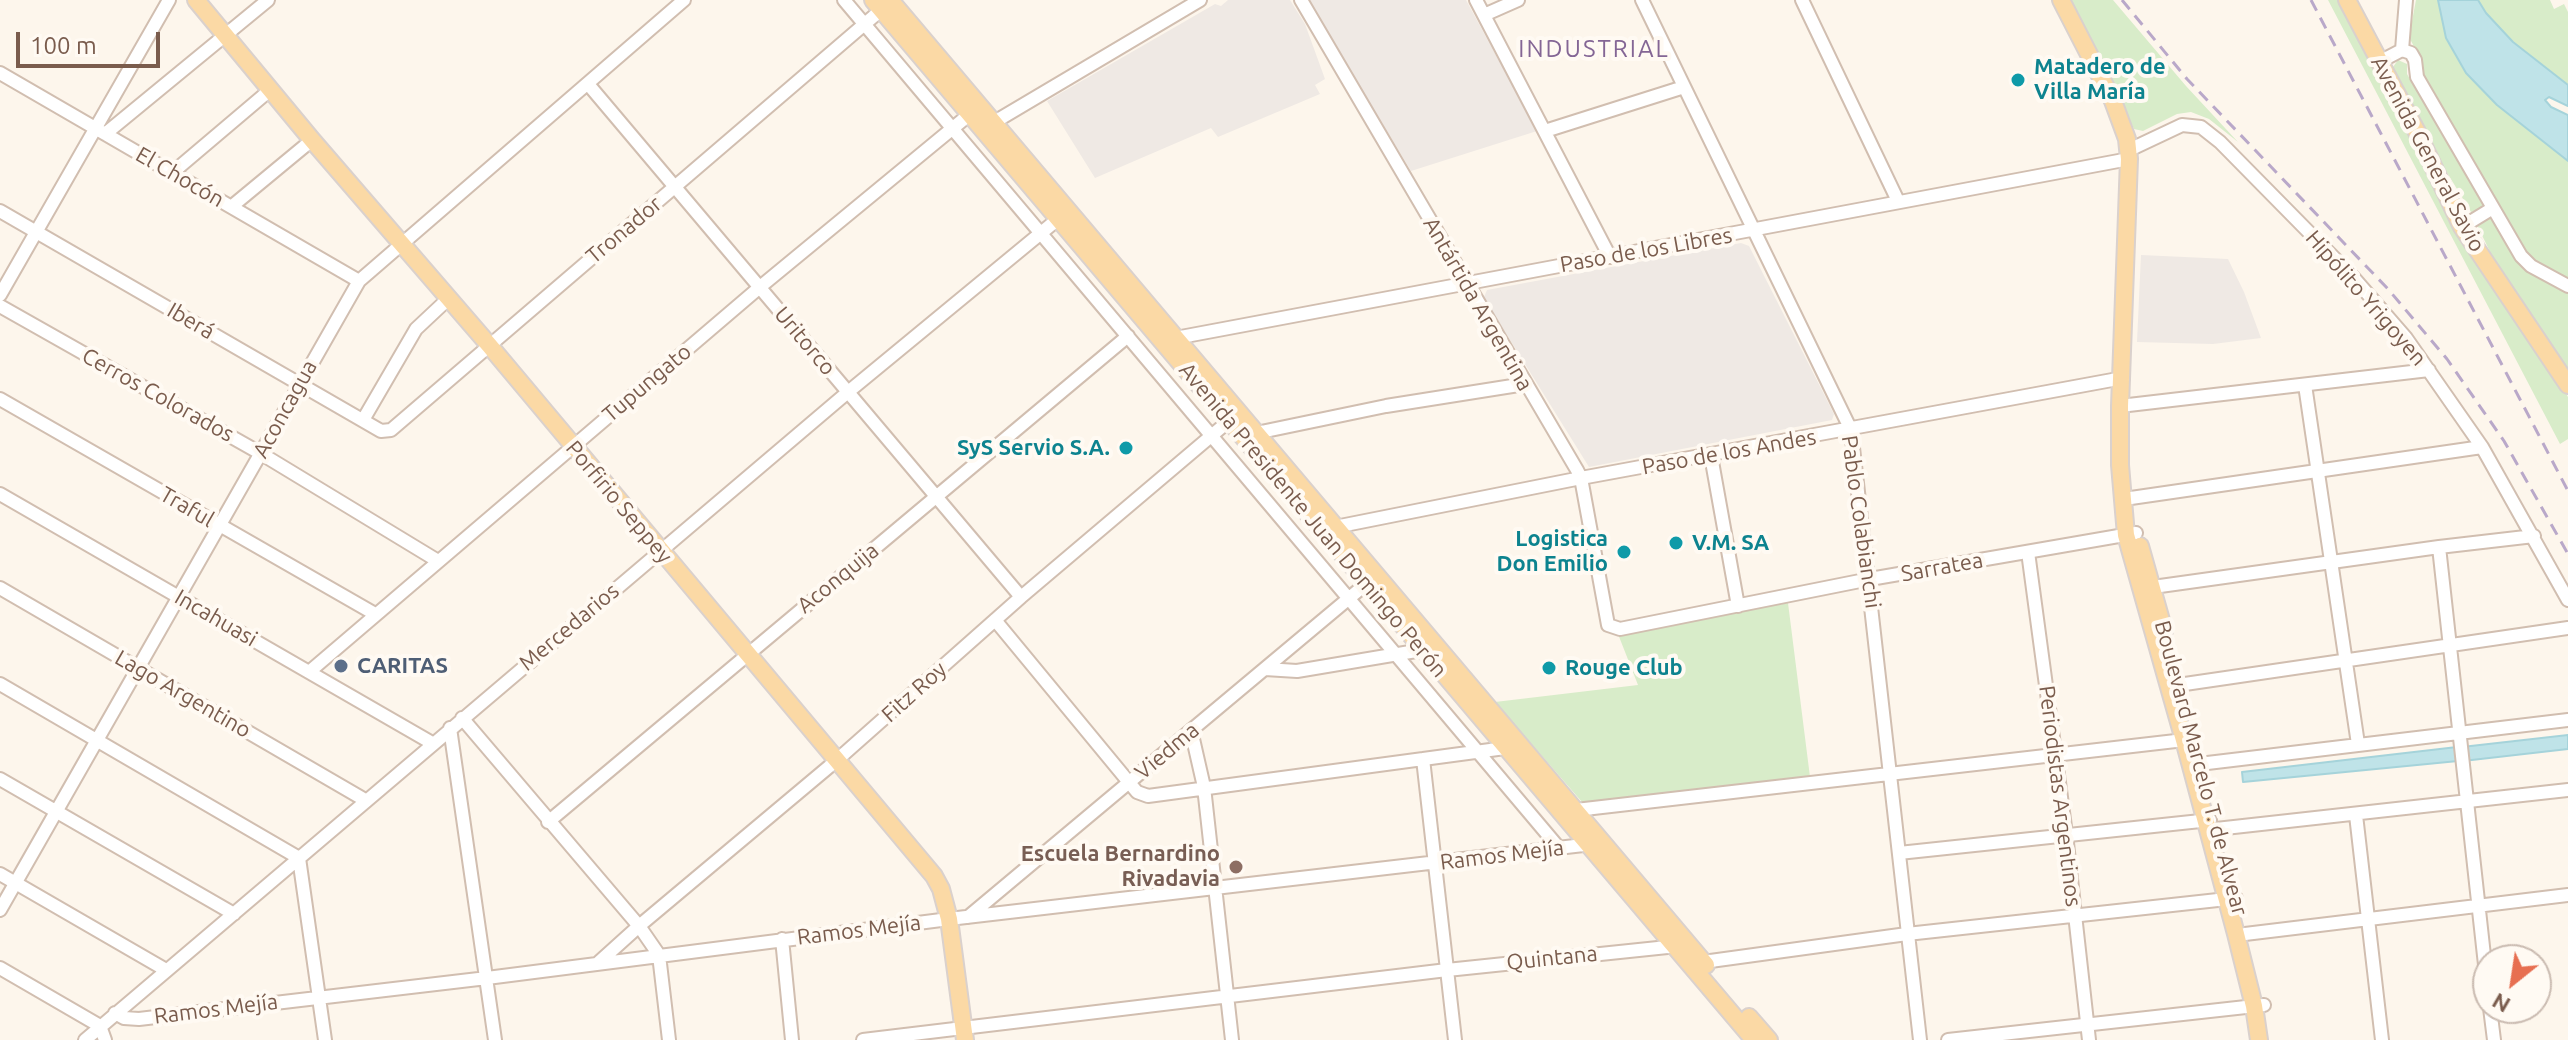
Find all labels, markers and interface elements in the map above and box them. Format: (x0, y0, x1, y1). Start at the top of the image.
scale bar (20, 16, 164, 66)
text: 100 m (30, 32, 97, 59)
district label: INDUSTRIAL (1518, 35, 1670, 63)
street label: Avenida General Savio (2365, 52, 2491, 256)
place label: Matadero de Villa María (2034, 54, 2166, 106)
marker: Matadero de Villa María (2009, 71, 2027, 89)
street label: El Chocón (131, 141, 229, 213)
street label: Tronador (581, 191, 667, 269)
street label: Antártida Argentina (1418, 212, 1538, 396)
street label: Paso de los Libres (1558, 222, 1734, 278)
street label: Hipólito Yrigoyen (2300, 225, 2432, 371)
street label: Iberá (163, 297, 219, 345)
street label: Uritorco (769, 301, 841, 381)
street label: Tupungato (597, 338, 697, 428)
street label: Cerros Colorados (77, 342, 239, 448)
street label: Aconcagua (247, 355, 323, 463)
street label: Avenida Presidente Juan Domingo Perón (1173, 357, 1453, 683)
street label: Paso de los Andes (1640, 424, 1818, 480)
street label: Pablo Colabianchi (1836, 434, 1886, 610)
street label: Porfirio Seppey (560, 435, 678, 569)
place label: SyS Servio S.A. (957, 435, 1110, 461)
marker: SyS Servio S.A. (1117, 439, 1135, 457)
street label: Traful (155, 481, 219, 533)
place label: Logistica Don Emilio (1496, 526, 1608, 578)
place label: V.M. SA (1692, 530, 1769, 556)
marker: V.M. SA (1667, 534, 1685, 552)
street label: Aconquija (792, 537, 884, 619)
marker: Logistica Don Emilio (1615, 543, 1633, 561)
street label: Sarratea (1899, 547, 1985, 587)
street label: Mercedarios (514, 578, 624, 676)
street label: Incahuasi (170, 584, 262, 652)
street label: Boulevard Marcelo T. de Alvear (2149, 618, 2253, 918)
street label: Lago Argentino (110, 644, 256, 744)
place label: CARITAS (357, 653, 448, 679)
place label: Rouge Club (1565, 655, 1683, 681)
street label: Fitz Roy (876, 656, 952, 728)
marker: CARITAS (332, 657, 350, 675)
marker: Rouge Club (1540, 659, 1558, 677)
street label: Periodistas Argentinos (2033, 684, 2087, 908)
street label: Viedma (1130, 717, 1204, 785)
street label: Ramos Mejía (1439, 834, 1565, 876)
place label: Escuela Bernardino Rivadavia (1021, 841, 1220, 892)
marker: Escuela Bernardino Rivadavia (1227, 858, 1245, 876)
street label: Ramos Mejía (796, 909, 922, 951)
street label: Quintana (1505, 940, 1599, 976)
north arrow (2472, 944, 2552, 1024)
street label: Ramos Mejía (153, 988, 279, 1030)
text: N (2487, 989, 2514, 1018)

